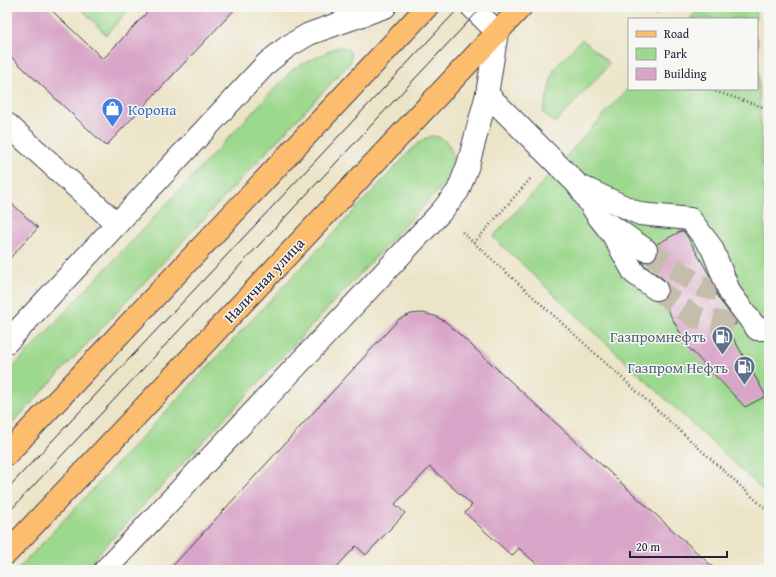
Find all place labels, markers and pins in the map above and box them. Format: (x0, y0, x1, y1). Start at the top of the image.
shop icon: Корона (99, 96, 125, 129)
place label: Корона (128, 99, 177, 120)
fuel station icon: Газпромнефть (709, 323, 735, 356)
place label: Газпромнефть (610, 326, 706, 347)
fuel station icon: Газпром Нефть (731, 354, 757, 387)
place label: Газпром Нефть (627, 357, 728, 378)

